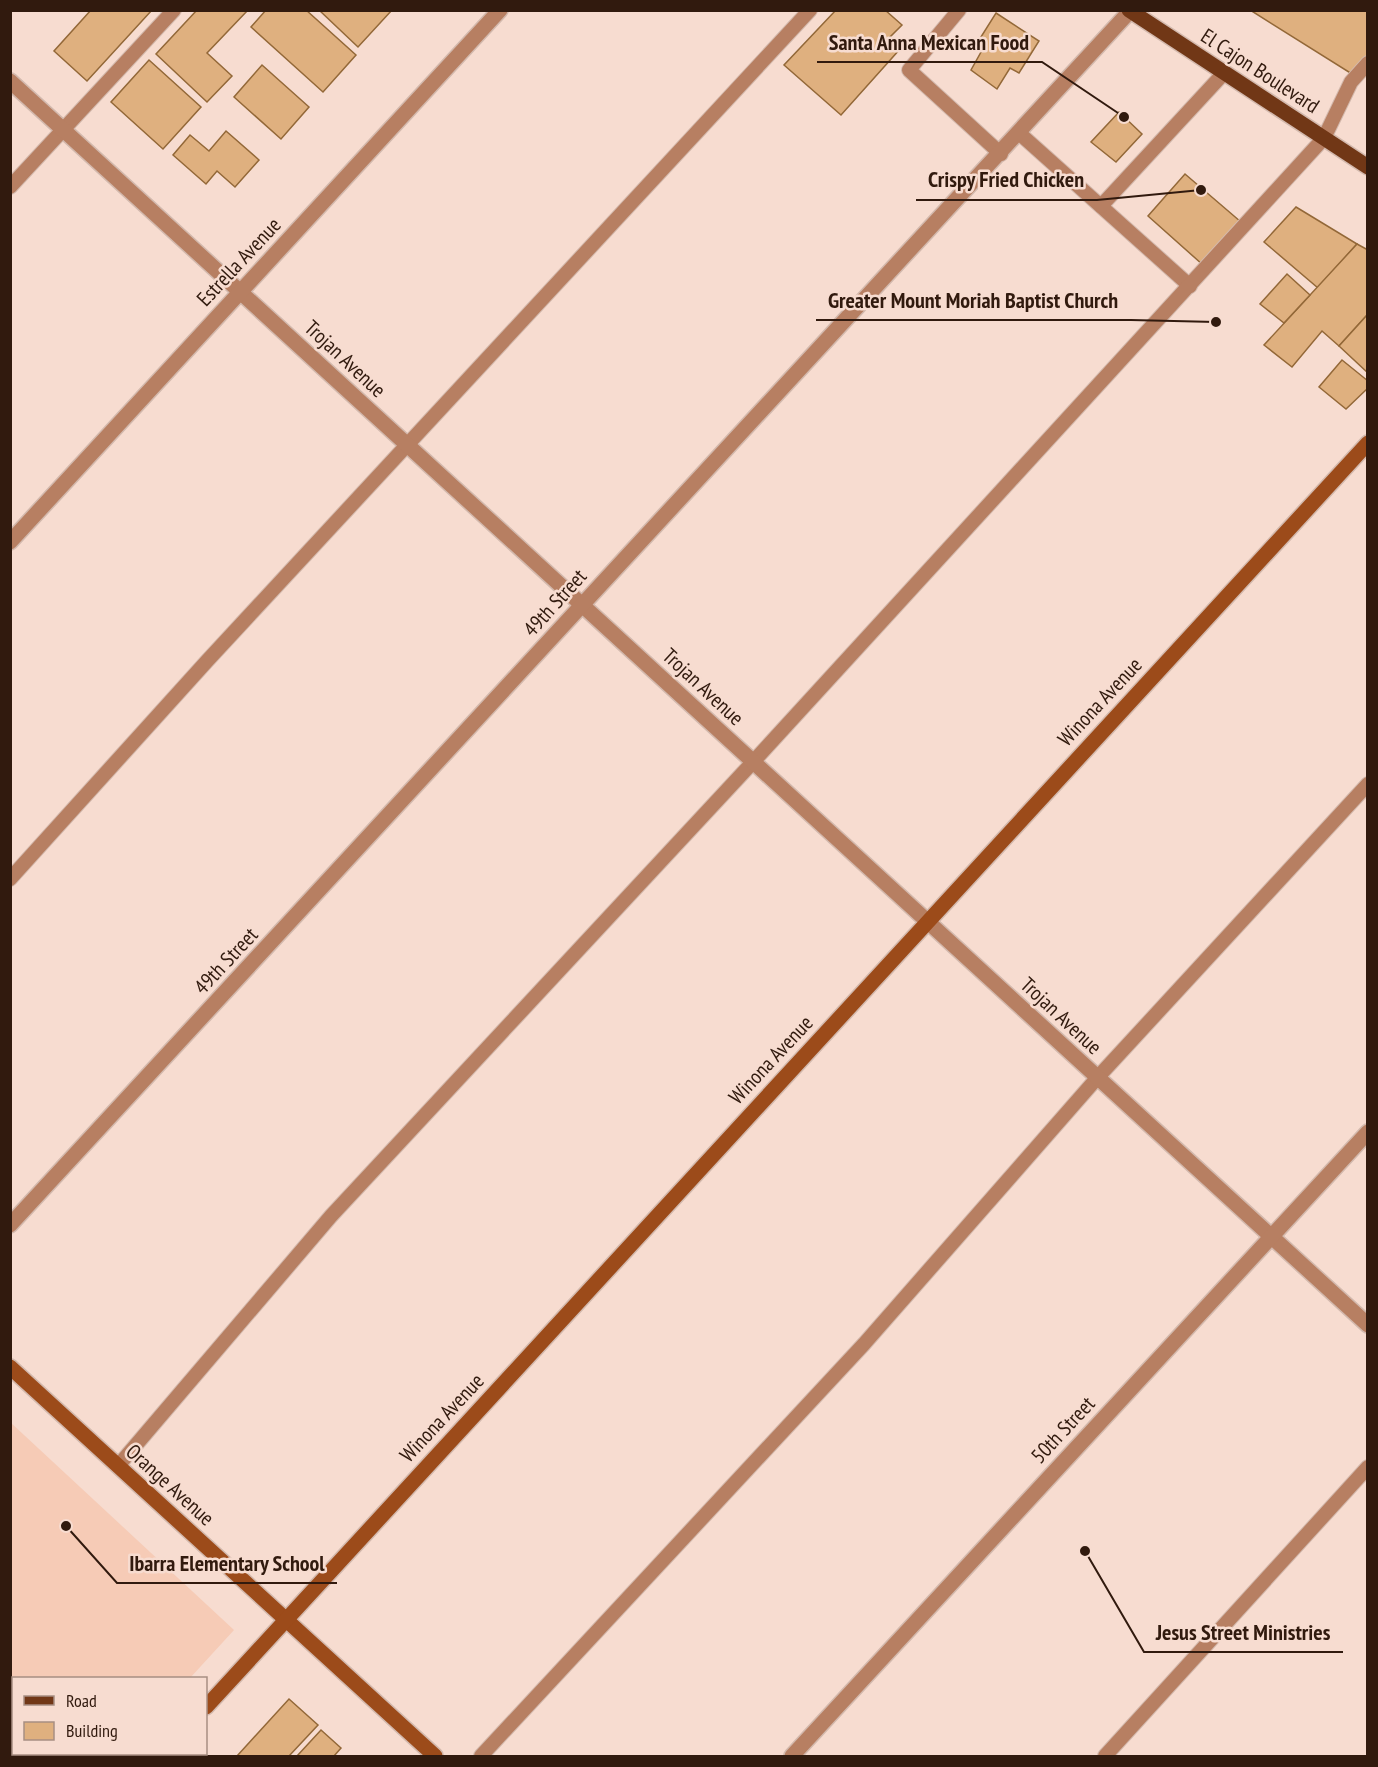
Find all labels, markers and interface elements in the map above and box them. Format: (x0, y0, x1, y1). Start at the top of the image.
callout: Santa Anna Mexican Food (817, 22, 1042, 62)
street label: El Cajon Boulevard (1196, 22, 1325, 119)
text: Santa Anna Mexican Food (829, 28, 1029, 56)
callout: Crispy Fried Chicken (916, 160, 1097, 200)
text: Crispy Fried Chicken (928, 165, 1084, 193)
street label: Estrella Avenue (191, 212, 287, 312)
callout: Greater Mount Moriah Baptist Church (816, 280, 1131, 320)
text: Greater Mount Moriah Baptist Church (828, 286, 1118, 314)
street label: Trojan Avenue (299, 314, 392, 403)
street label: 49th Street (517, 563, 592, 642)
street label: Trojan Avenue (657, 642, 750, 731)
street label: Winona Avenue (1052, 652, 1148, 752)
street label: 49th Street (188, 921, 264, 1000)
street label: Trojan Avenue (1015, 971, 1108, 1060)
street label: Winona Avenue (723, 1010, 819, 1110)
street label: Winona Avenue (394, 1368, 490, 1468)
street label: 50th Street (1025, 1390, 1101, 1469)
street label: Orange Avenue (121, 1438, 220, 1531)
callout: Ibarra Elementary School (117, 1543, 337, 1583)
text: Ibarra Elementary School (129, 1549, 325, 1577)
callout: Jesus Street Ministries (1144, 1612, 1343, 1652)
text: Jesus Street Ministries (1155, 1618, 1331, 1646)
legend (12, 1677, 207, 1755)
text: Road (66, 1689, 97, 1712)
text: Building (66, 1719, 118, 1742)

